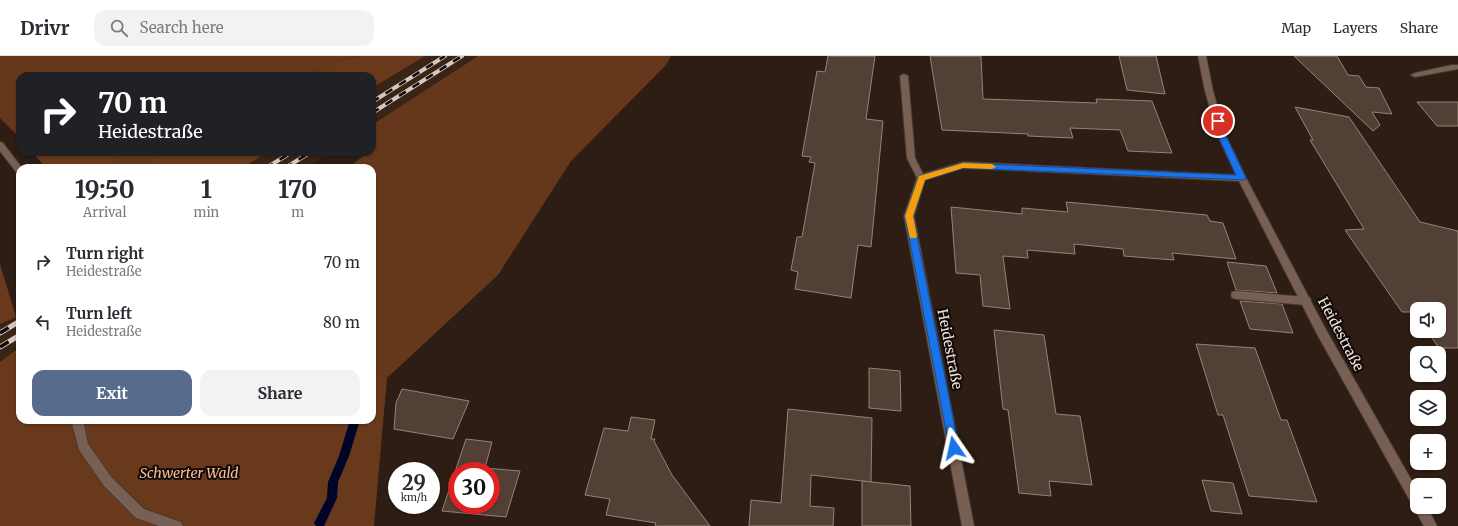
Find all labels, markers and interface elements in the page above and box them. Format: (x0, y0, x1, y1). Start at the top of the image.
search box (94, 10, 374, 46)
text: Drivr (20, 16, 70, 40)
icon: search (108, 17, 130, 39)
text: Search here (140, 18, 224, 37)
text: Map (1281, 19, 1311, 37)
text: Layers (1333, 19, 1378, 37)
text: Share (1400, 19, 1438, 37)
text: 70 m (98, 85, 167, 121)
icon: right (32, 88, 84, 140)
pin (1201, 104, 1235, 138)
icon: arrive (1207, 110, 1229, 132)
text: Heidestraße (98, 120, 203, 143)
text: 19:50 (75, 174, 135, 205)
text: 1 (201, 174, 212, 205)
text: 170 (278, 174, 317, 205)
text: Arrival (83, 204, 126, 221)
text: min (193, 204, 219, 221)
text: m (291, 204, 304, 221)
text: Turn right (66, 244, 144, 263)
icon: right (32, 251, 54, 273)
text: 70 m (324, 253, 360, 272)
text: Heidestraße (66, 263, 142, 280)
street label: Heidestraße (1314, 294, 1368, 374)
map controls (1410, 302, 1446, 514)
button: sound (1410, 302, 1446, 338)
text: Turn left (66, 304, 132, 323)
street label: Heidestraße (933, 307, 967, 391)
icon: left (32, 311, 54, 333)
text: 80 m (323, 313, 360, 332)
text: Heidestraße (66, 323, 142, 340)
button: search (1410, 346, 1446, 382)
button: Exit (32, 370, 192, 416)
button: Share (200, 370, 360, 416)
button: layers (1410, 390, 1446, 426)
position arrow (933, 427, 975, 469)
button: + (1410, 434, 1446, 470)
speed limit sign: 30 (448, 462, 500, 514)
park label: Schwerter Wald (139, 464, 239, 482)
text: 29 (402, 470, 426, 495)
button: − (1410, 478, 1446, 514)
text: km/h (401, 491, 427, 504)

